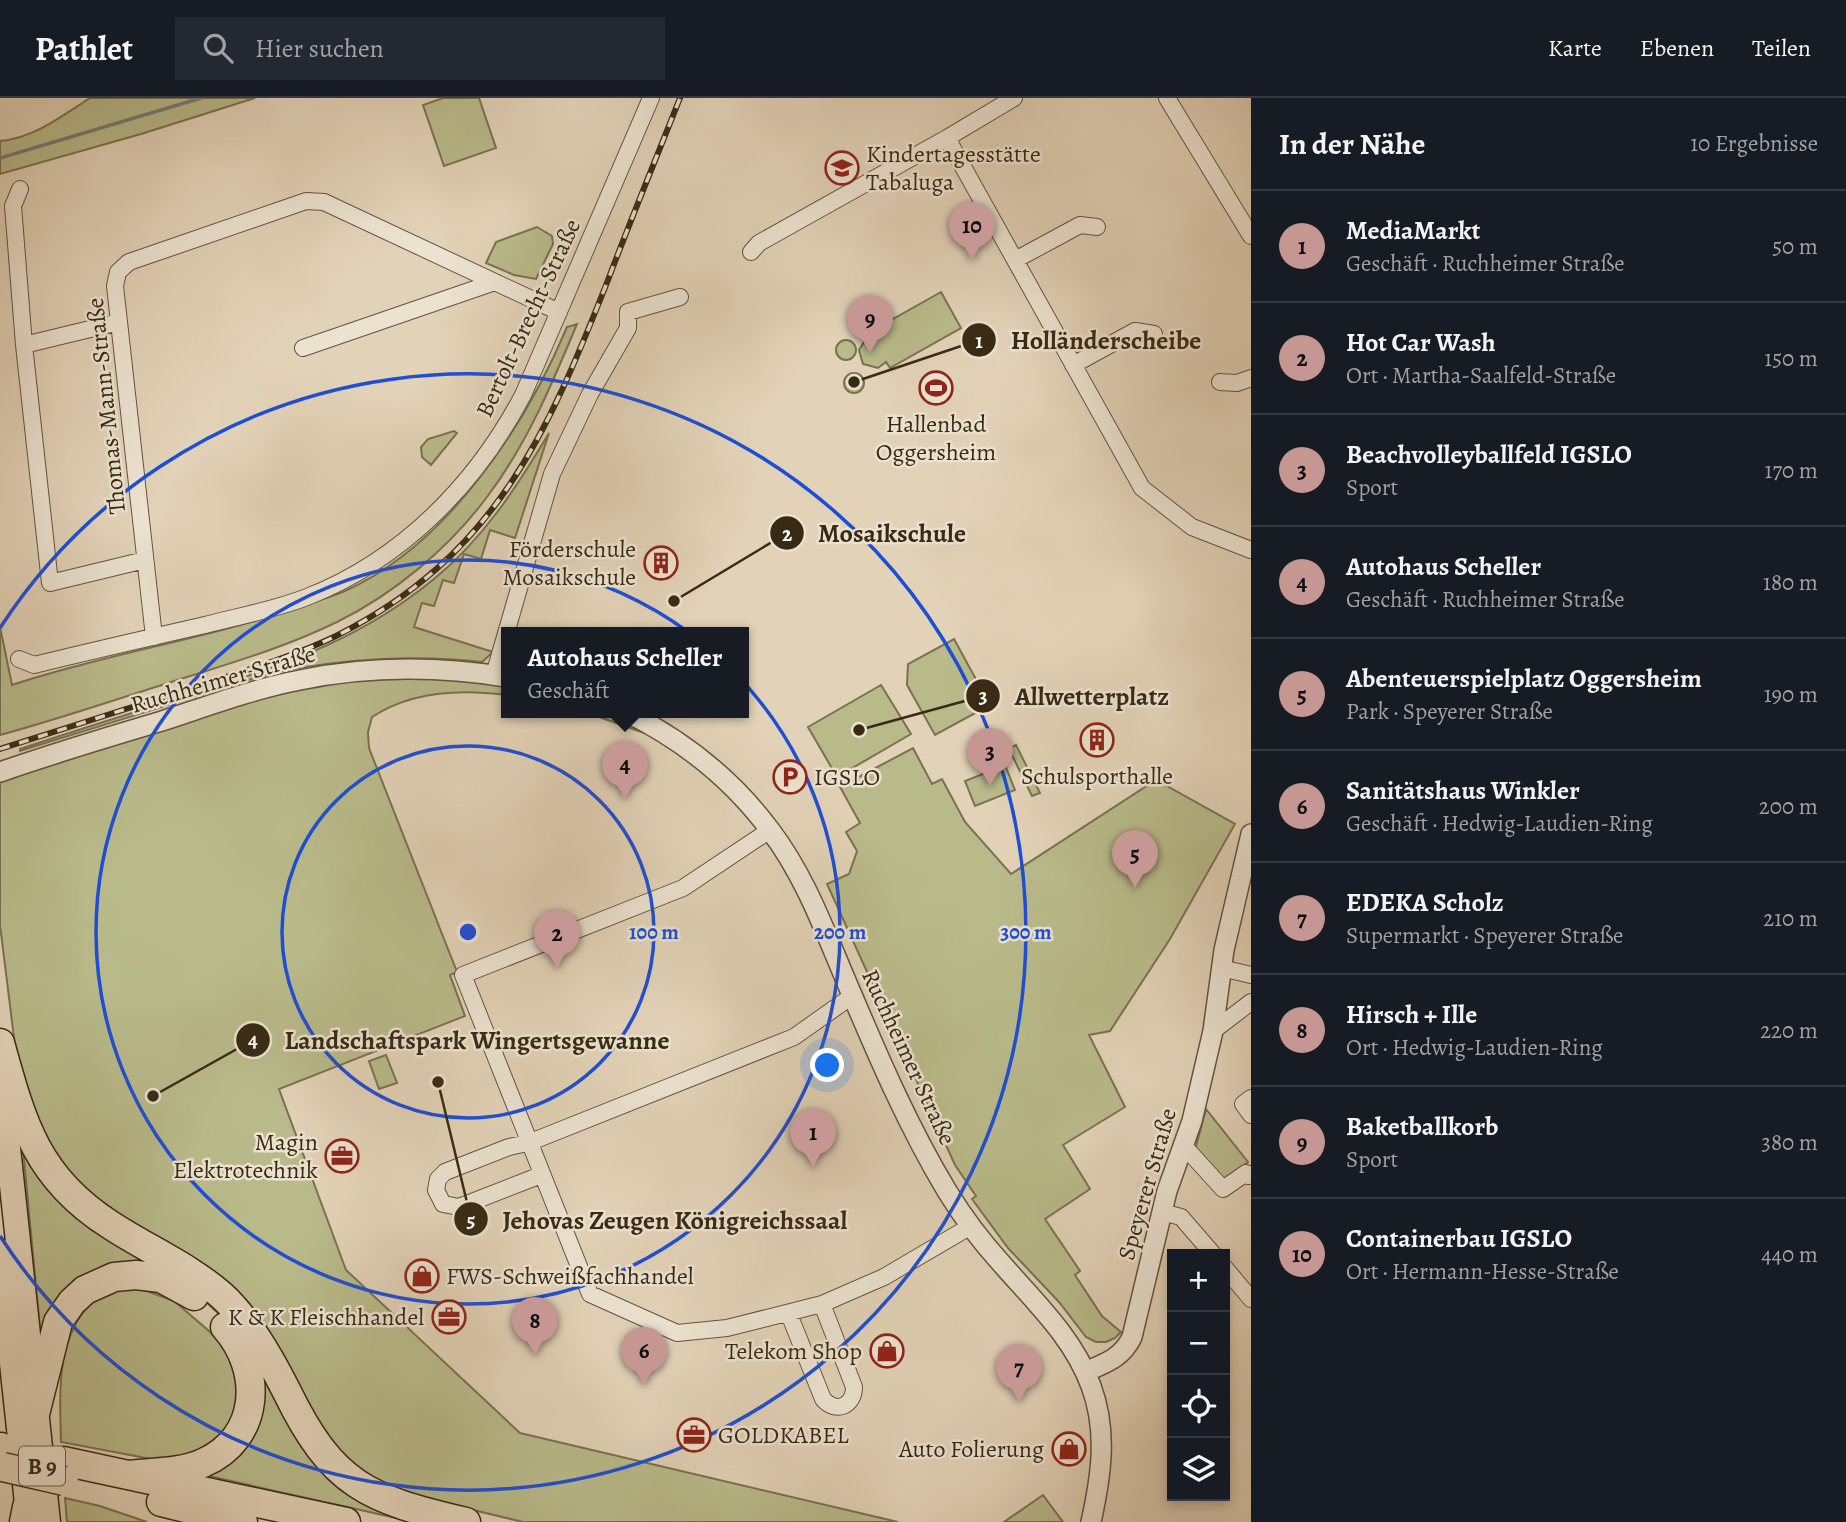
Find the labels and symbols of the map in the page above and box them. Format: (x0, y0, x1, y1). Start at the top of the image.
place label: Kindertagesstätte Tabaluga (866, 138, 1041, 198)
school or university icon: Kindertagesstätte Tabaluga (823, 149, 861, 187)
pin: 10 (949, 202, 995, 260)
street label: Bertolt-Brecht-Straße (468, 214, 588, 422)
pin: 9 (847, 295, 893, 353)
street label: Thomas-Mann-Straße (79, 296, 133, 516)
callout: Holländerscheibe (962, 317, 1215, 364)
text: Holländerscheibe (1011, 323, 1201, 358)
text: 1 (975, 327, 983, 355)
sports icon: Hallenbad Oggersheim (917, 369, 955, 407)
place label: Hallenbad Oggersheim (876, 408, 996, 468)
callout: Mosaikschule (769, 510, 980, 557)
text: Mosaikschule (818, 516, 966, 551)
text: 2 (782, 520, 792, 548)
place label: Förderschule Mosaikschule (502, 533, 636, 593)
building icon: Förderschule Mosaikschule (642, 544, 680, 582)
street label: Ruchheimer Straße (127, 637, 319, 721)
callout: Allwetterplatz (966, 672, 1183, 719)
text: Allwetterplatz (1014, 679, 1169, 714)
text: 3 (978, 682, 988, 710)
building icon: Schulsporthalle (1078, 721, 1116, 759)
pin: 3 (967, 728, 1013, 786)
pin: 4 (602, 741, 648, 799)
parking icon: IGSLO (771, 758, 809, 796)
place label: Schulsporthalle (1021, 760, 1173, 792)
place label: IGSLO (814, 761, 880, 793)
pin: 5 (1112, 830, 1158, 888)
pin: 2 (534, 910, 580, 968)
text: 100 m (629, 918, 679, 946)
text: 200 m (814, 918, 867, 946)
text: 300 m (1000, 918, 1052, 946)
centre of rings (456, 920, 480, 944)
street label: Ruchheimer Straße (854, 964, 964, 1150)
callout: Landschaftspark Wingertsgewanne (236, 1017, 684, 1064)
text: Landschaftspark Wingertsgewanne (285, 1023, 670, 1058)
text: 4 (248, 1026, 258, 1054)
your location (810, 1048, 844, 1082)
street label: Speyerer Straße (1110, 1104, 1184, 1264)
pin: 1 (790, 1109, 836, 1167)
place label: Magin Elektrotechnik (173, 1126, 318, 1186)
office icon: Magin Elektrotechnik (323, 1137, 361, 1175)
callout: Jehovas Zeugen Königreichssaal (454, 1196, 861, 1243)
text: Jehovas Zeugen Königreichssaal (503, 1203, 848, 1238)
text: 5 (467, 1206, 476, 1234)
shop icon: FWS-Schweißfachhandel (403, 1257, 441, 1295)
place label: FWS-Schweißfachhandel (446, 1260, 694, 1292)
pin: 8 (512, 1297, 558, 1355)
office icon: K & K Fleischhandel (430, 1298, 468, 1336)
place label: K & K Fleischhandel (228, 1301, 424, 1333)
pin: 6 (621, 1327, 667, 1385)
shop icon: Telekom Shop (868, 1332, 906, 1370)
place label: Telekom Shop (725, 1335, 862, 1367)
pin: 7 (996, 1344, 1042, 1402)
office icon: GOLDKABEL (675, 1416, 713, 1454)
place label: GOLDKABEL (718, 1419, 849, 1451)
shop icon: Auto Folierung (1050, 1430, 1088, 1468)
place label: Auto Folierung (898, 1433, 1044, 1465)
road number: B 9 (19, 1446, 65, 1485)

